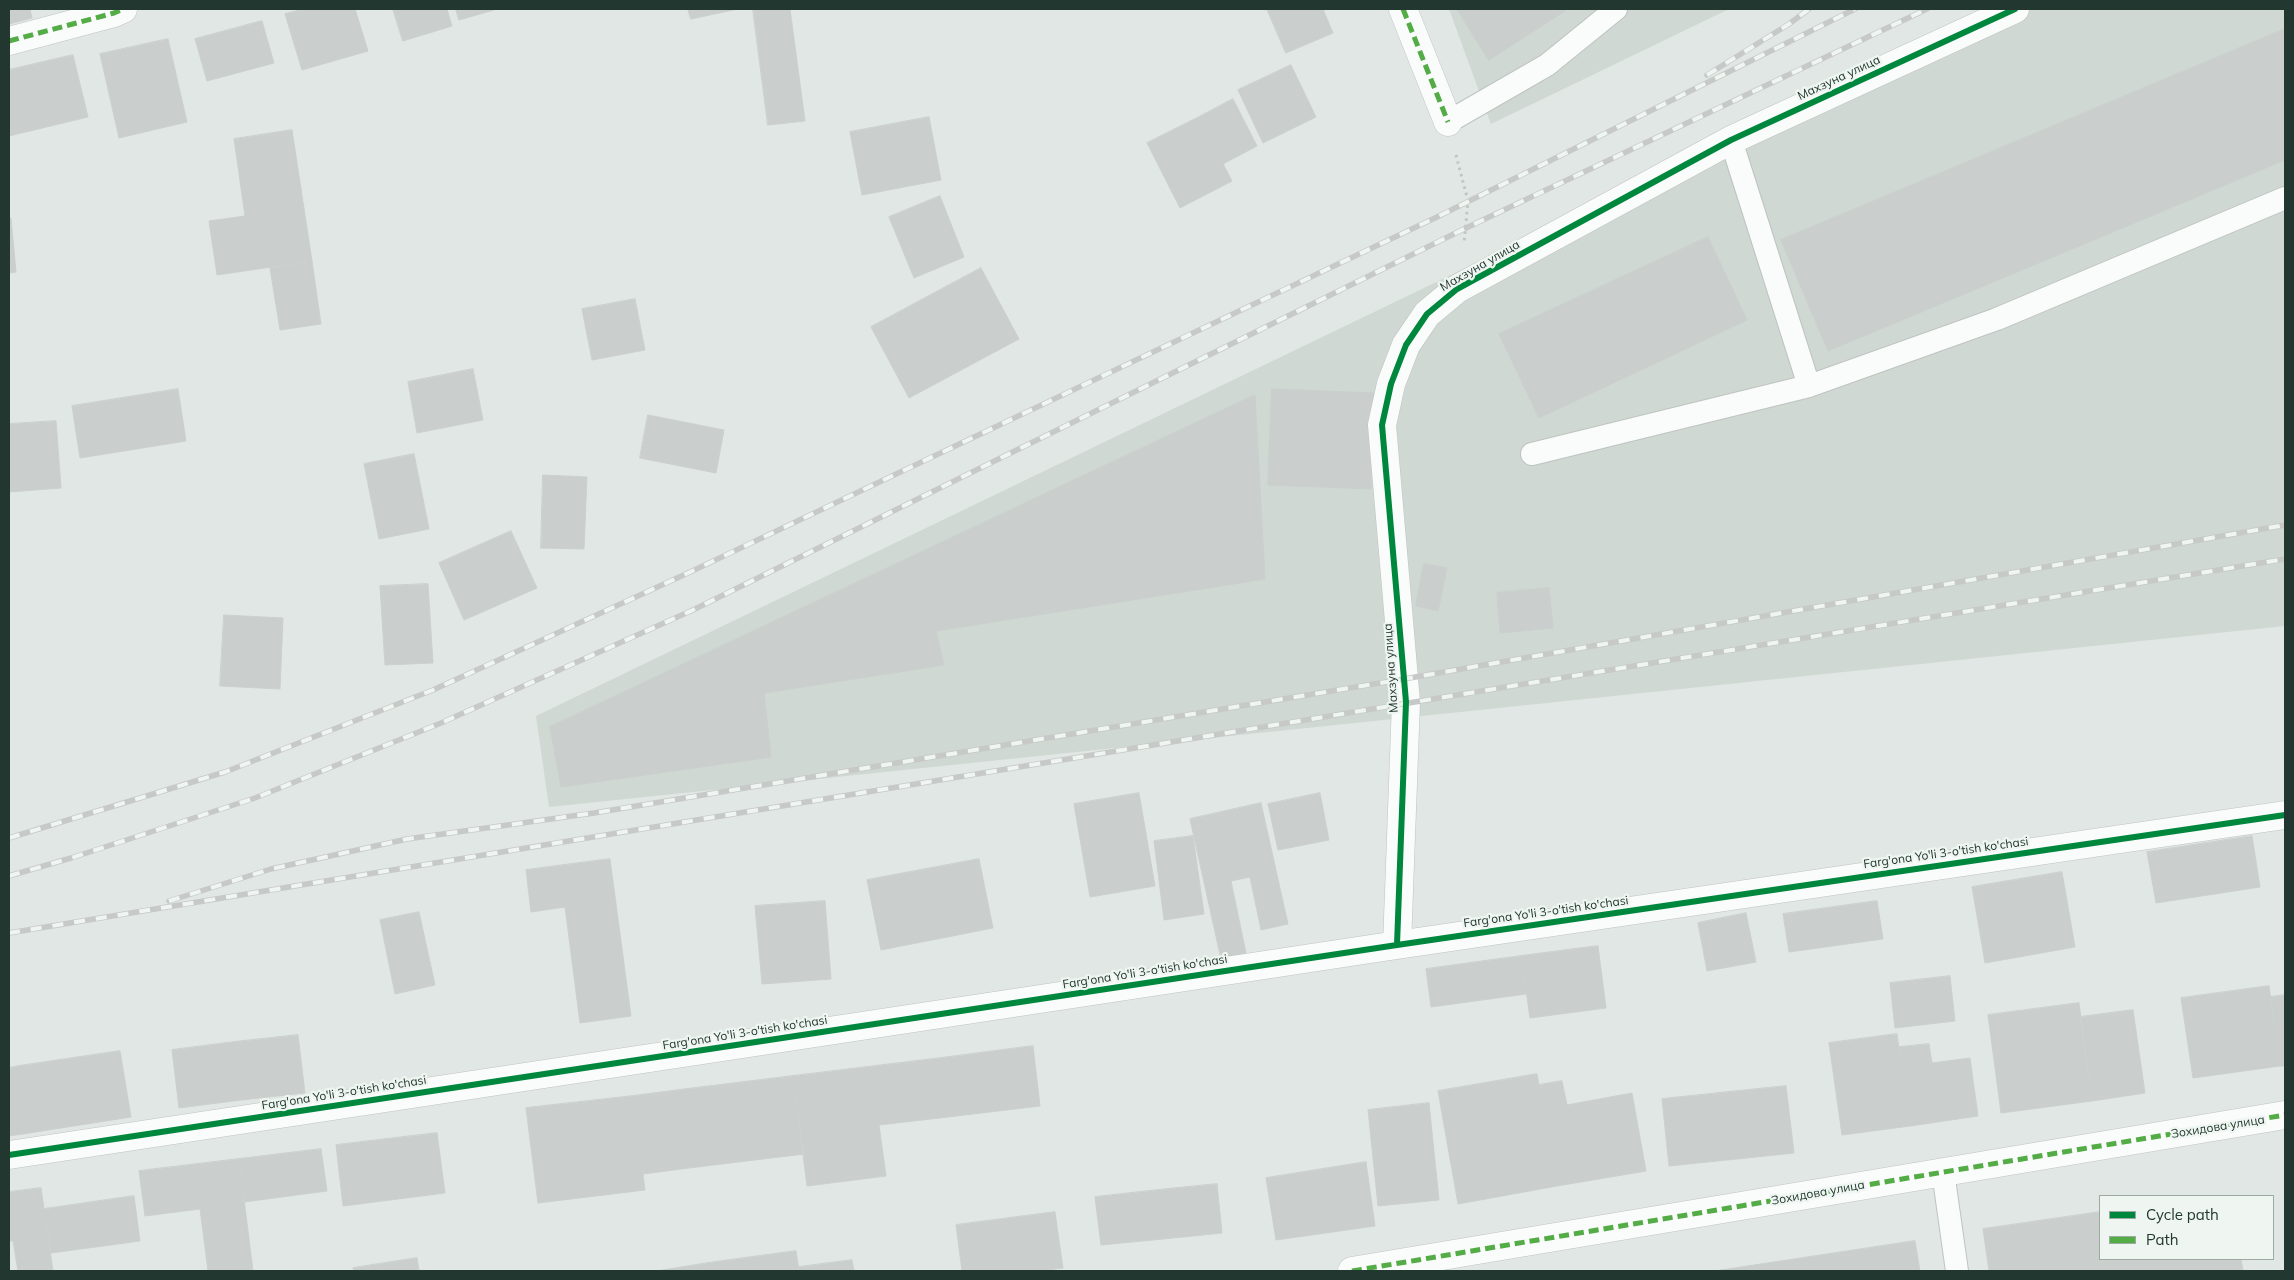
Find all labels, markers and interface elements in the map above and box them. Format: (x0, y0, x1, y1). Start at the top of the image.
street label: Махзуна улица (1795, 53, 1883, 103)
street label: Махзуна улица (1438, 237, 1522, 295)
street label: Махзуна улица (1381, 623, 1401, 713)
street label: Farg'ona Yo'li 3-o'tish ko'chasi (1863, 834, 2029, 872)
street label: Farg'ona Yo'li 3-o'tish ko'chasi (1463, 893, 1629, 931)
street label: Farg'ona Yo'li 3-o'tish ko'chasi (1062, 952, 1228, 992)
street label: Farg'ona Yo'li 3-o'tish ko'chasi (662, 1013, 828, 1053)
street label: Farg'ona Yo'li 3-o'tish ko'chasi (261, 1073, 427, 1113)
street label: Зохидова улица (2170, 1112, 2266, 1142)
street label: Зохидова улица (1770, 1178, 1866, 1208)
legend (2099, 1195, 2274, 1260)
text: Cycle path (2146, 1205, 2219, 1224)
text: Path (2146, 1230, 2178, 1249)

